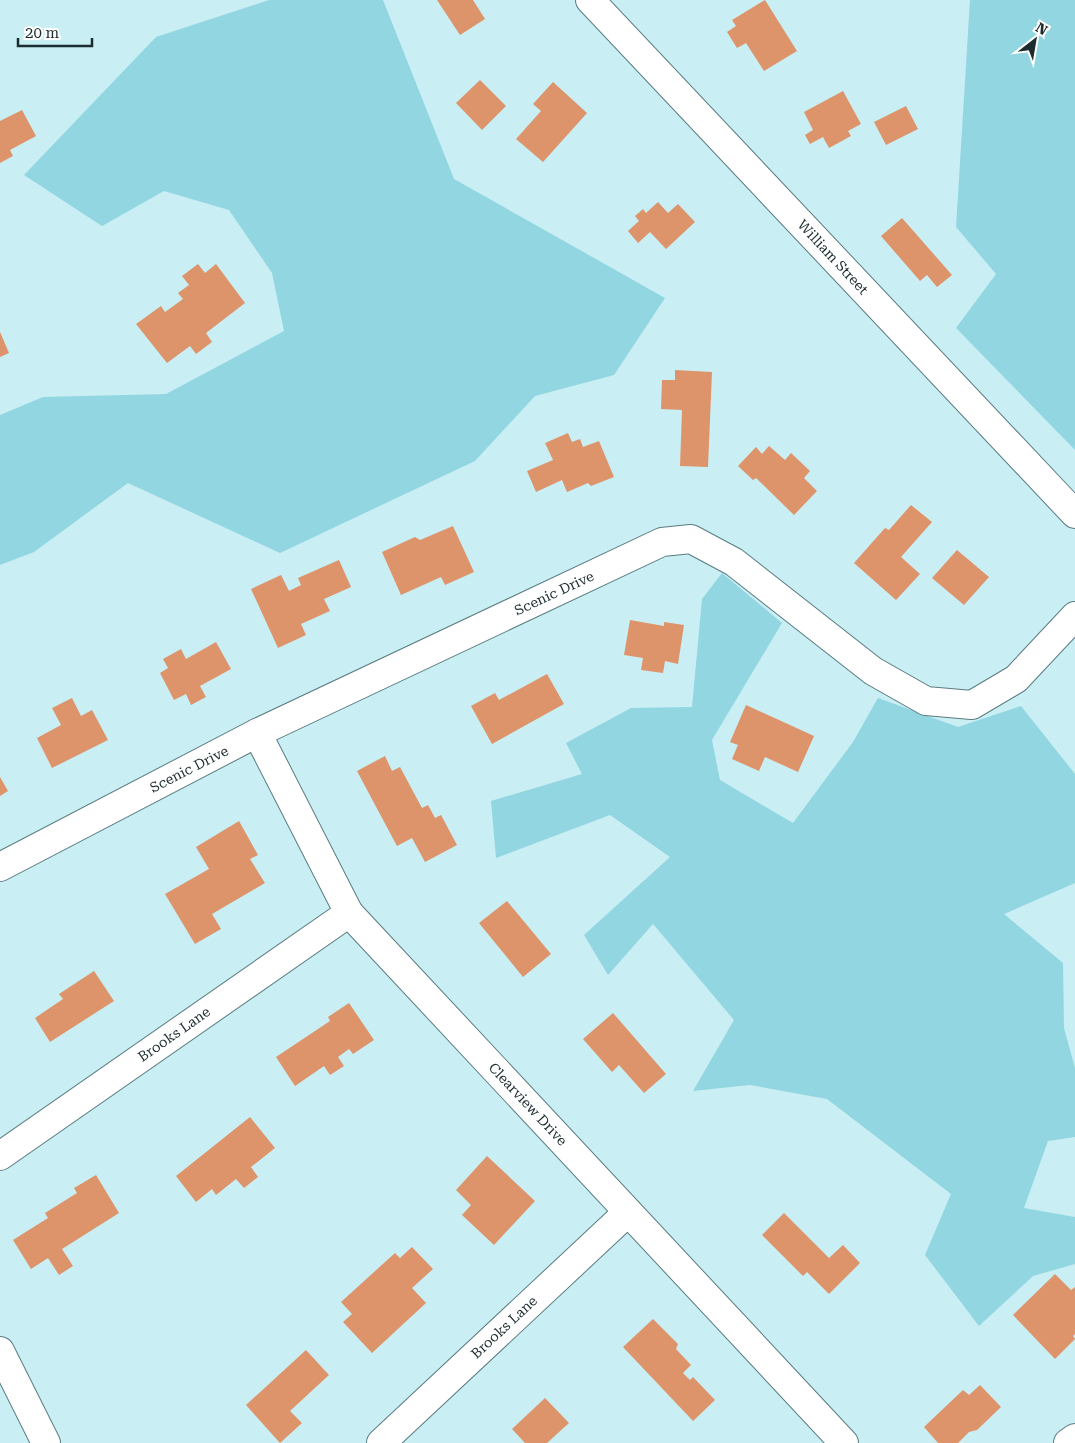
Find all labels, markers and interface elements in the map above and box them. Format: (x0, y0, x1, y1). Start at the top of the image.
scale bar (18, 15, 91, 47)
north arrow (1010, 15, 1060, 65)
text: N (1033, 19, 1051, 39)
text: 20 m (25, 24, 60, 42)
street label: William Street (794, 217, 872, 297)
street label: Scenic Drive (512, 567, 597, 618)
street label: Scenic Drive (147, 742, 231, 796)
street label: Brooks Lane (135, 1003, 213, 1065)
street label: Clearview Drive (486, 1059, 571, 1149)
street label: Brooks Lane (468, 1292, 540, 1362)

